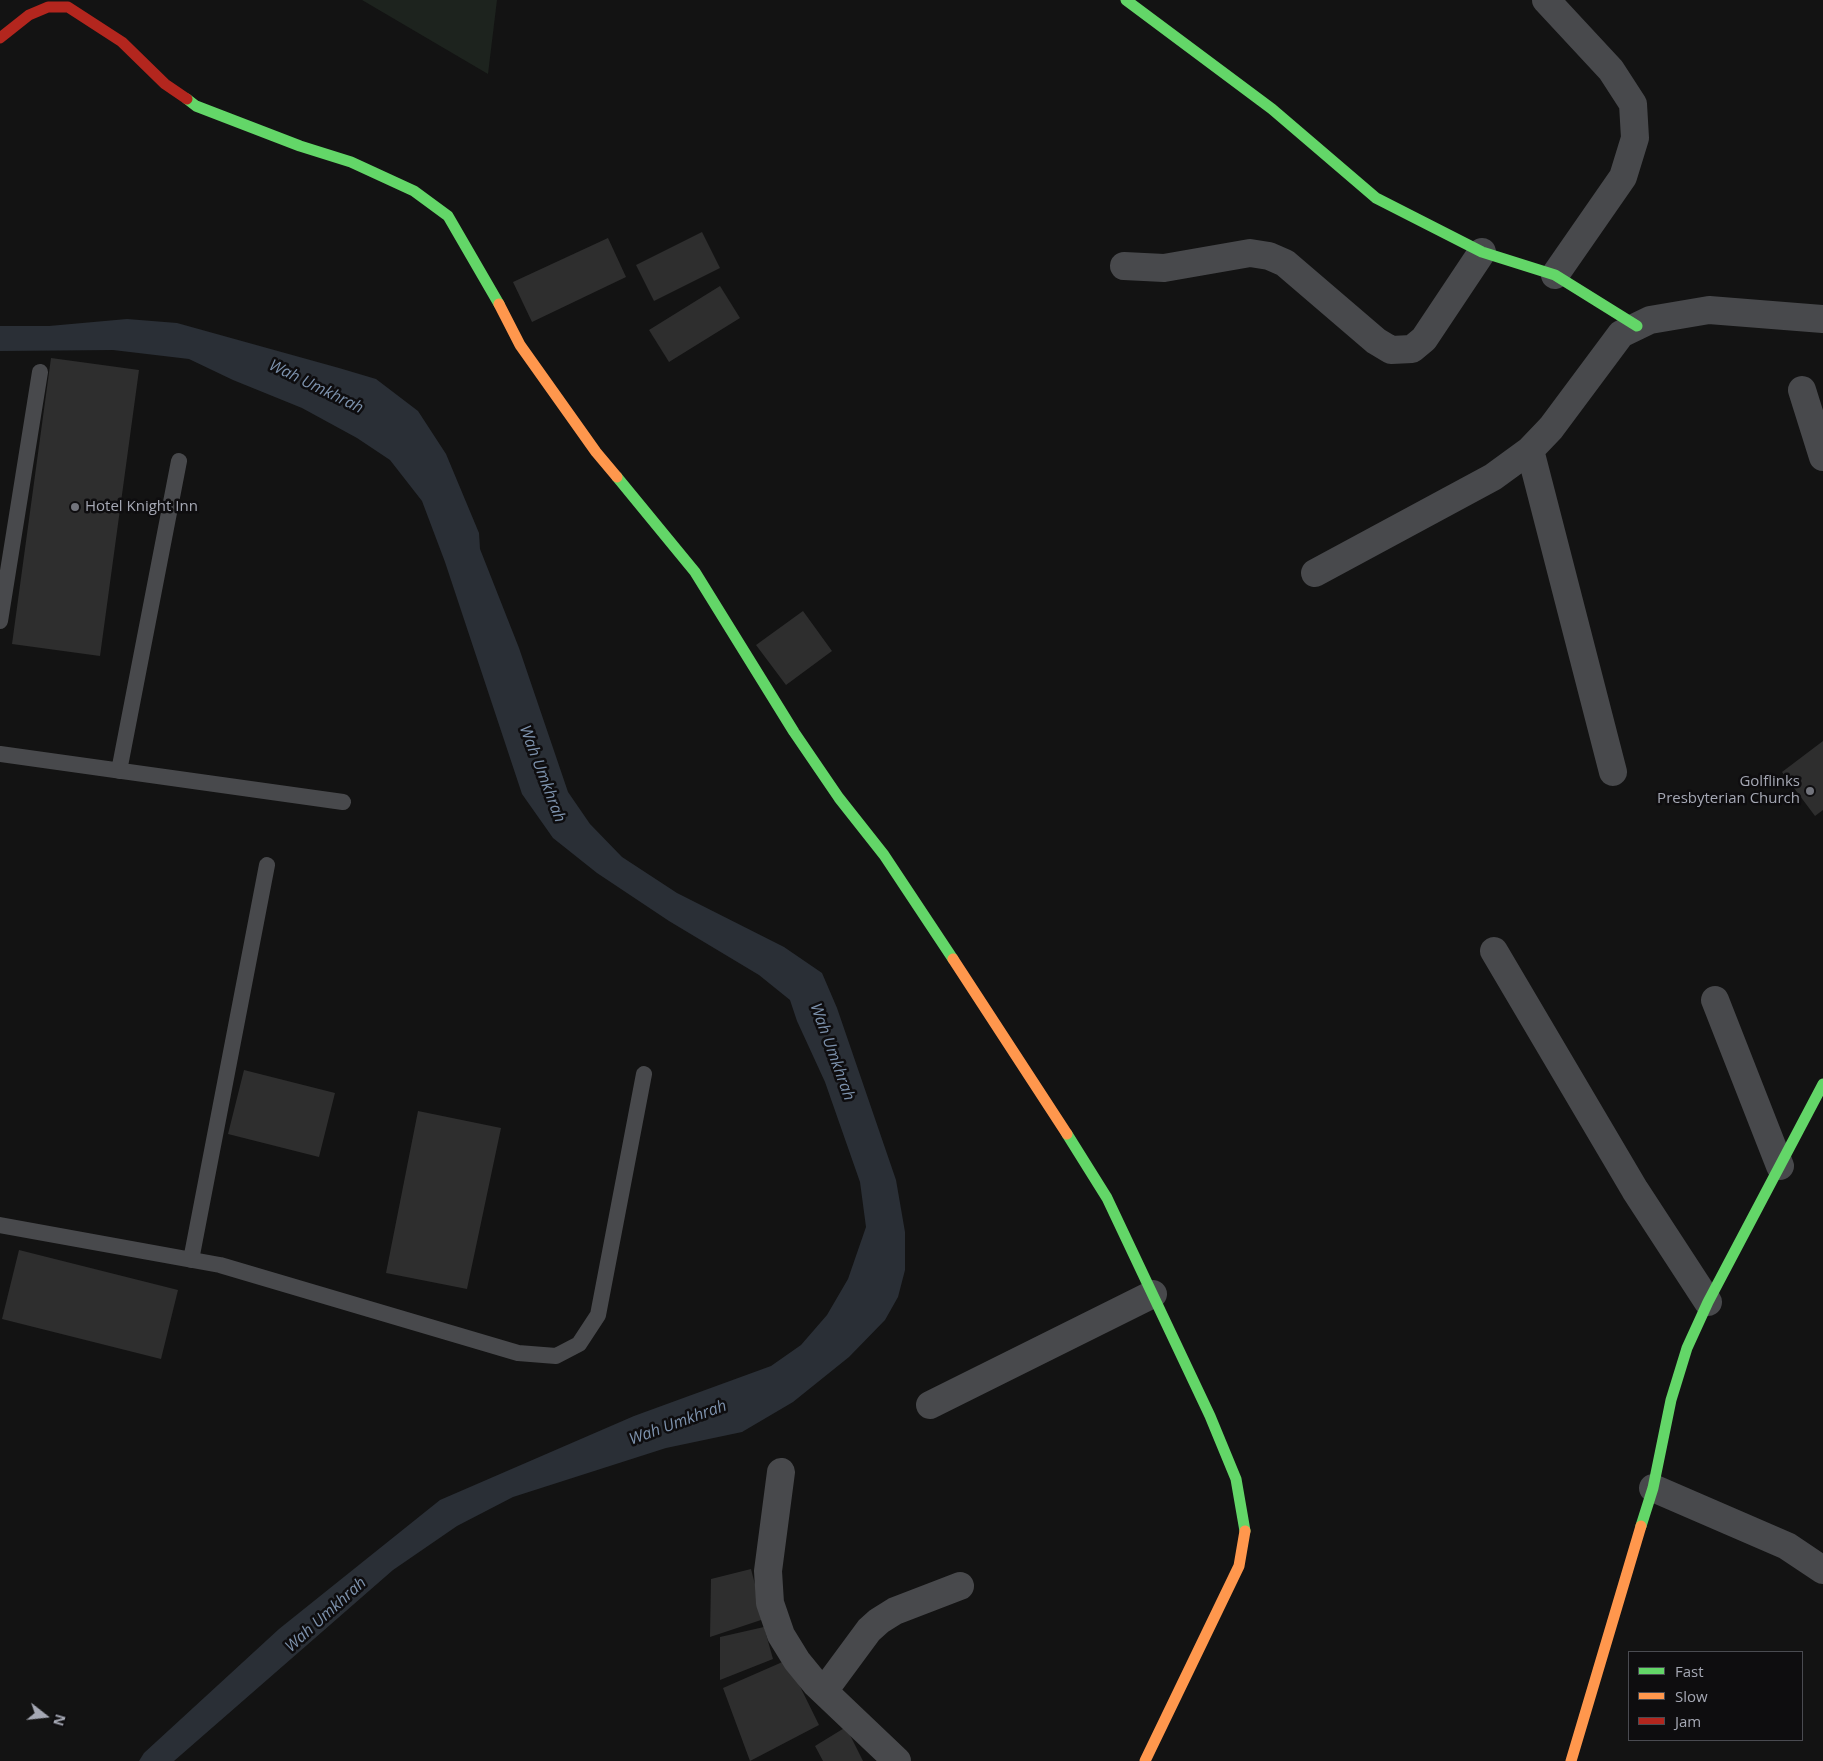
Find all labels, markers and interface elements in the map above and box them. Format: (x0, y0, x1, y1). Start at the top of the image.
water label: Wah Umkhrah (266, 356, 366, 418)
place label: Hotel Knight Inn (85, 498, 198, 516)
marker: Hotel Knight Inn (69, 501, 81, 513)
water label: Wah Umkhrah (515, 723, 569, 825)
place label: Golflinks Presbyterian Church (1657, 773, 1800, 808)
marker: Golflinks Presbyterian Church (1804, 785, 1816, 797)
water label: Wah Umkhrah (805, 1001, 859, 1103)
water label: Wah Umkhrah (627, 1396, 729, 1450)
water label: Wah Umkhrah (281, 1574, 371, 1656)
legend (1628, 1651, 1803, 1741)
text: Fast (1675, 1661, 1704, 1681)
text: Slow (1675, 1686, 1708, 1706)
north arrow (20, 1691, 70, 1741)
text: Jam (1675, 1711, 1701, 1731)
text: N (49, 1712, 71, 1728)

